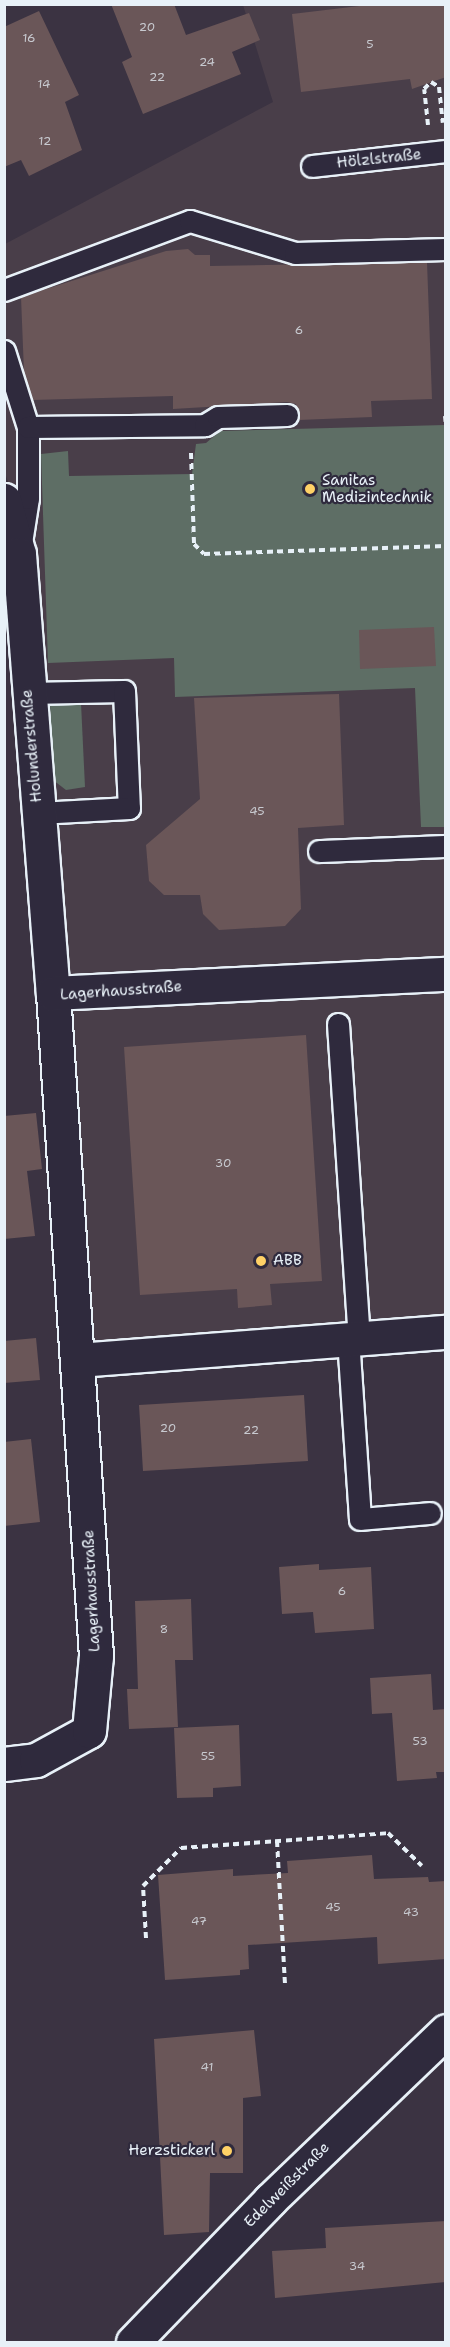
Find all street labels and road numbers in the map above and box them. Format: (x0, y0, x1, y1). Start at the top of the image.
street label: Hölzlstraße (336, 146, 422, 172)
street label: Holunderstraße (18, 689, 46, 803)
street label: Lagerhausstraße (59, 978, 183, 1004)
street label: Lagerhausstraße (80, 1530, 104, 1652)
street label: Edelweißstraße (241, 2139, 333, 2231)

